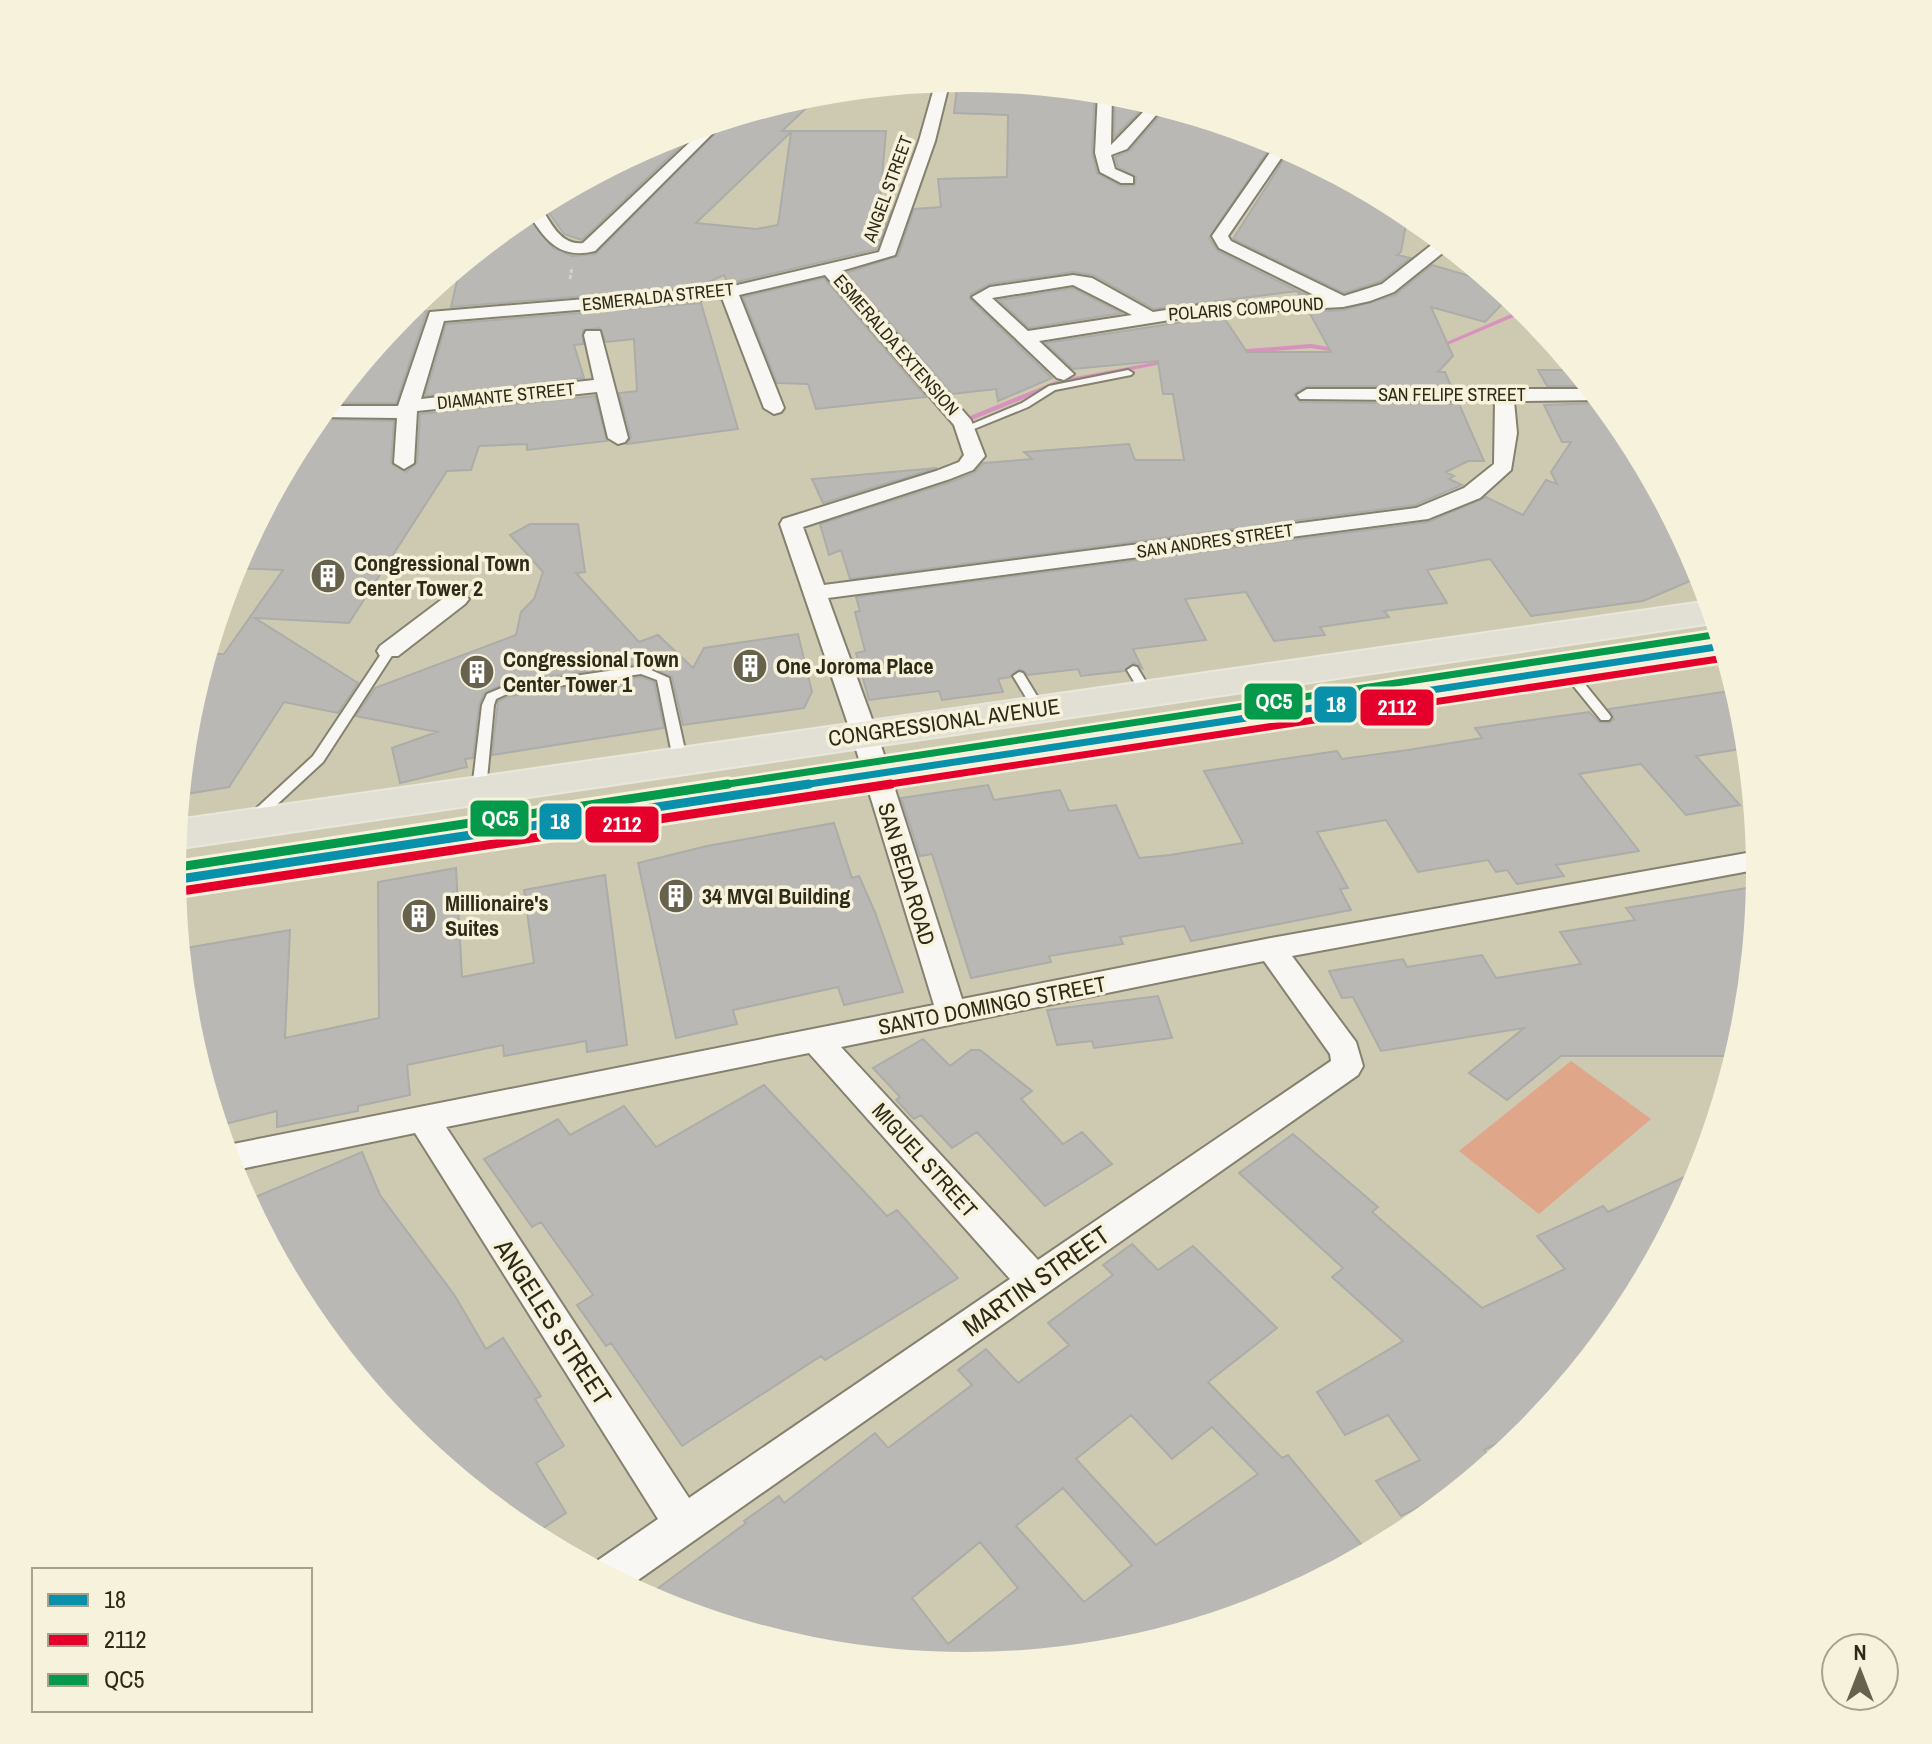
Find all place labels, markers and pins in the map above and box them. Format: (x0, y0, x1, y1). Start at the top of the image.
place label: Congressional Town Center Tower 2 (354, 548, 530, 603)
building icon: Congressional Town Center Tower 2 (309, 557, 347, 595)
place label: Congressional Town Center Tower 1 (503, 644, 679, 699)
building icon: One Joroma Place (731, 647, 769, 685)
place label: One Joroma Place (776, 651, 933, 681)
building icon: Congressional Town Center Tower 1 (458, 653, 496, 691)
building icon: 34 MVGI Building (657, 877, 695, 915)
place label: 34 MVGI Building (702, 881, 850, 911)
place label: Millionaire's Suites (445, 888, 549, 943)
building icon: Millionaire's Suites (400, 897, 438, 935)

